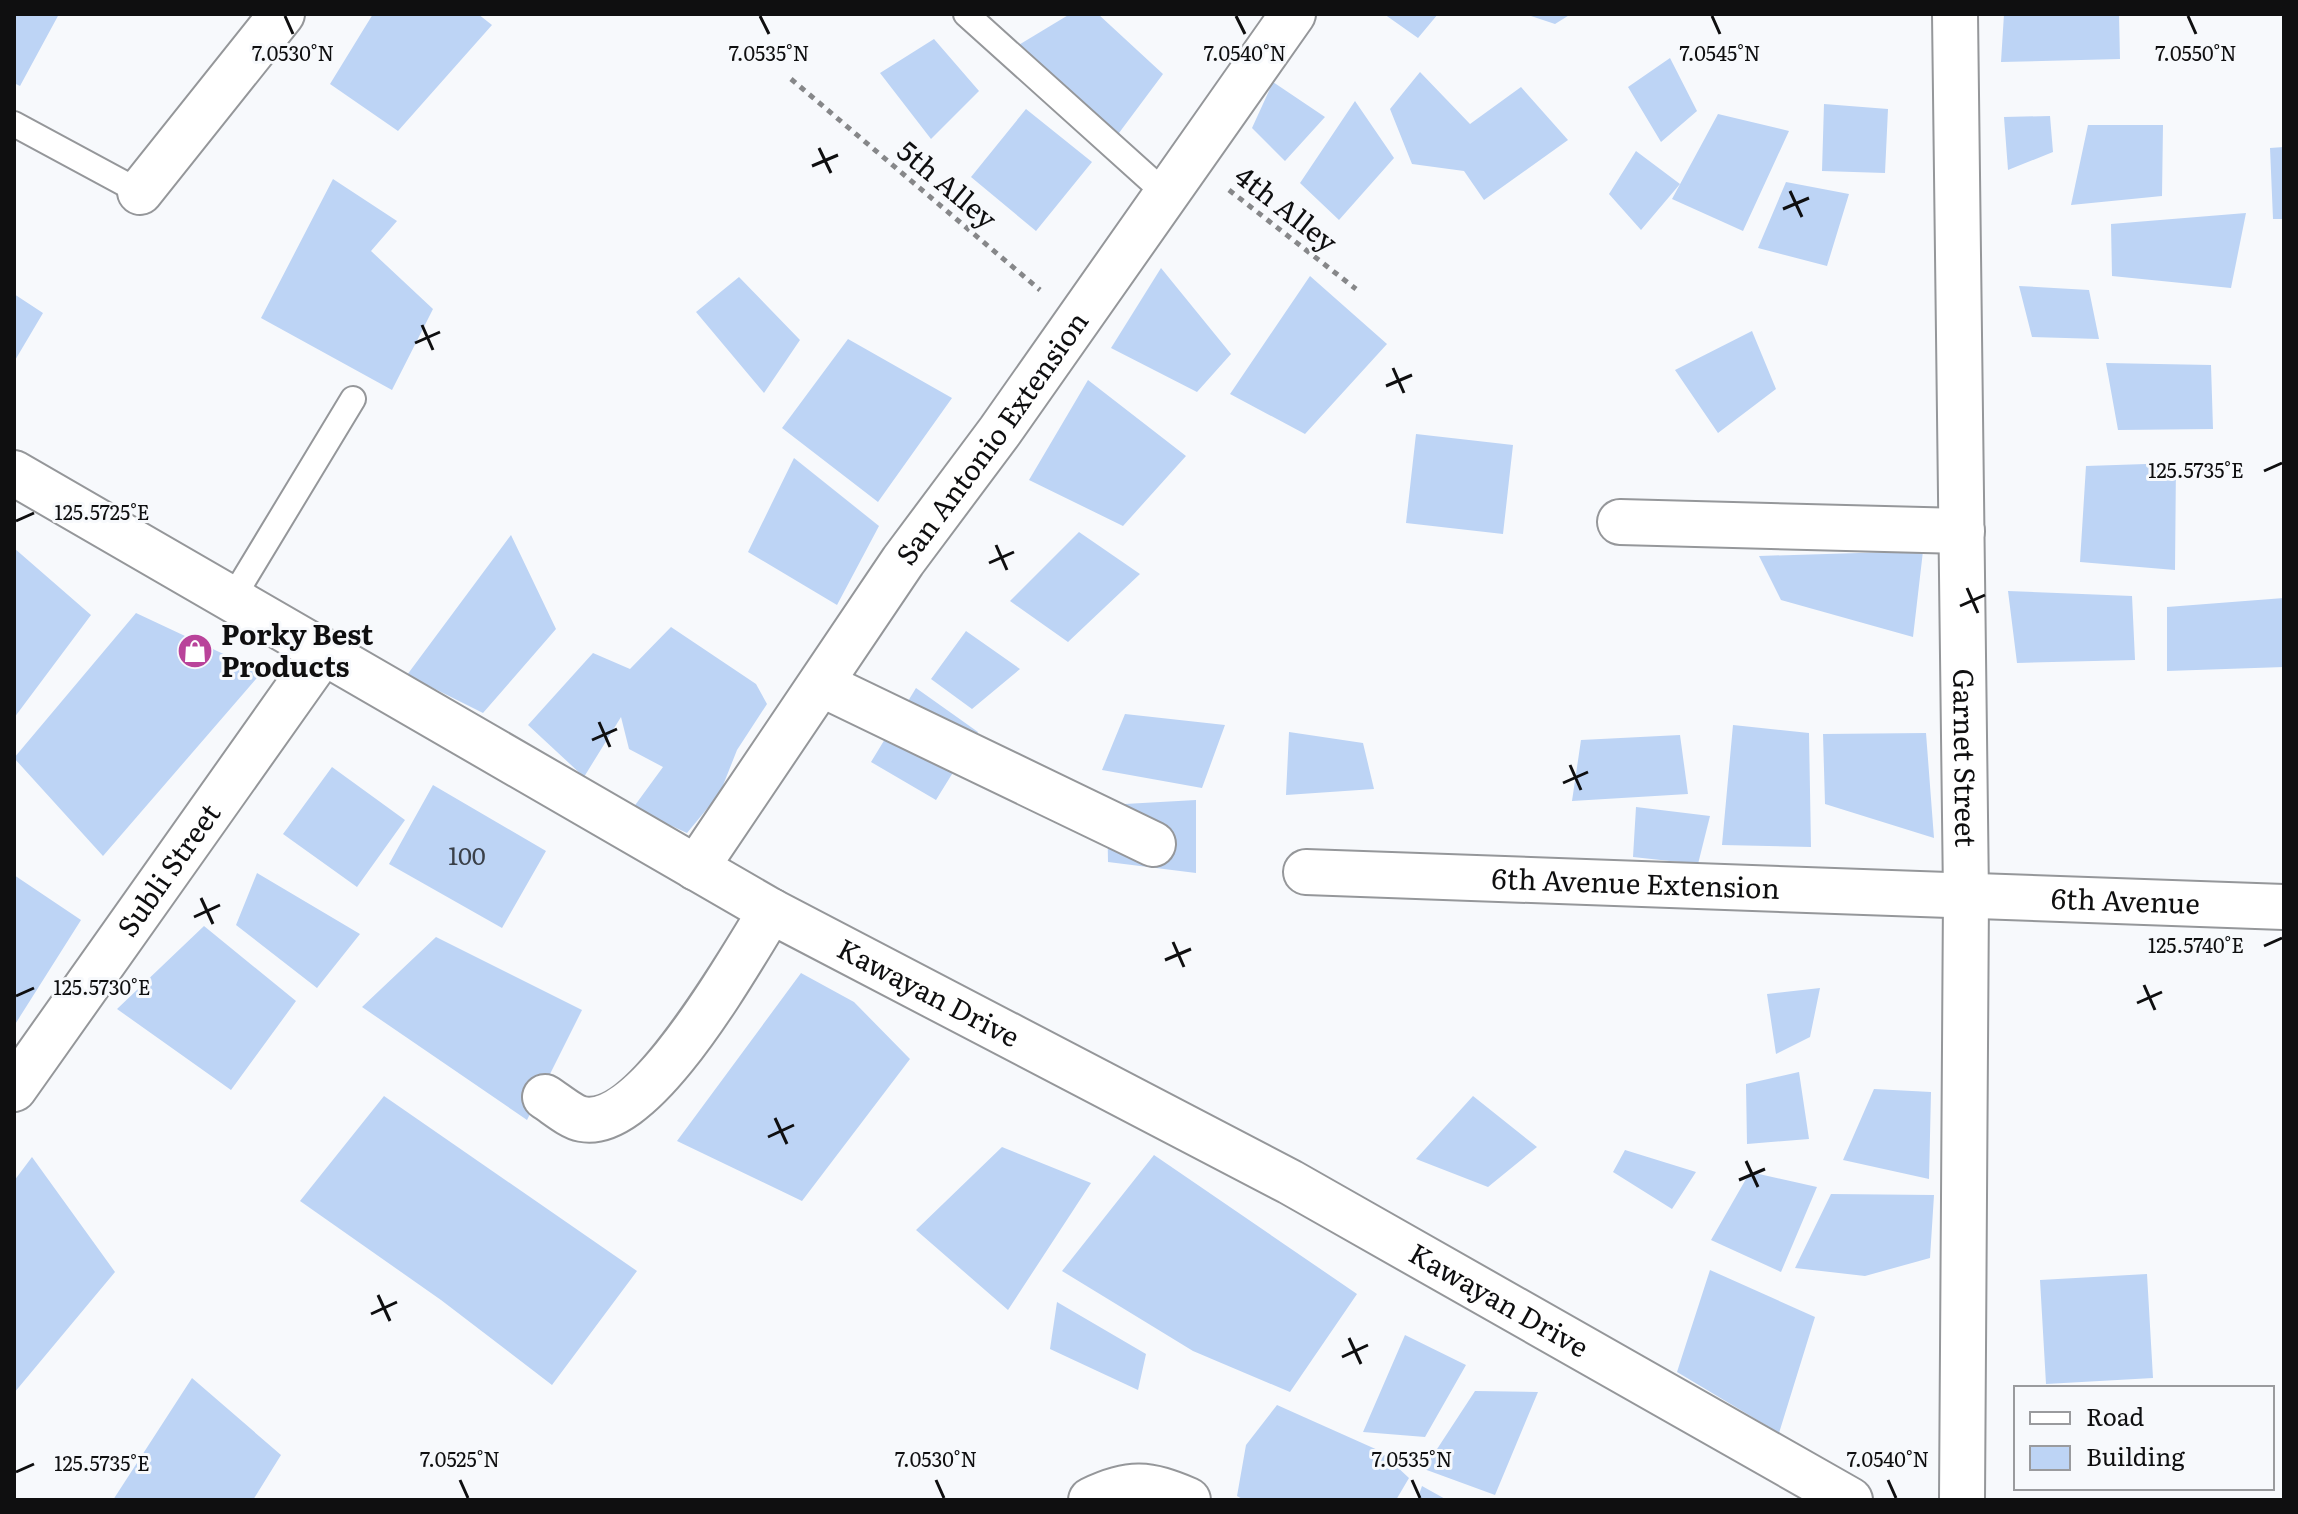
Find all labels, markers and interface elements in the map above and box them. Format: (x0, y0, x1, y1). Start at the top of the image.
text: 7.0530°N (252, 37, 334, 67)
text: 7.0535°N (729, 37, 809, 67)
text: 7.0540°N (1204, 37, 1286, 67)
text: 7.0545°N (1680, 37, 1760, 67)
text: 7.0550°N (2155, 37, 2237, 67)
street label: 5th Alley (889, 129, 1008, 238)
street label: 4th Alley (1227, 154, 1348, 261)
street label: San Antonio Extension (884, 302, 1097, 573)
text: 125.5735°E (2148, 454, 2244, 484)
text: 125.5725°E (55, 496, 149, 526)
place label: Porky Best Products (221, 612, 374, 686)
shop icon: Porky Best Products (176, 632, 214, 670)
street label: Garnet Street (1944, 668, 1988, 848)
street label: Subli Street (105, 793, 229, 944)
house number: 100 (448, 837, 486, 872)
street label: 6th Avenue Extension (1491, 856, 1781, 908)
street label: 6th Avenue (2050, 876, 2201, 923)
street label: Kawayan Drive (831, 926, 1028, 1056)
text: 125.5740°E (2148, 929, 2244, 959)
text: 125.5730°E (54, 971, 150, 1001)
street label: Kawayan Drive (1402, 1231, 1597, 1366)
legend (2014, 1386, 2274, 1490)
text: Road (2086, 1398, 2145, 1433)
text: Building (2086, 1438, 2185, 1473)
text: 7.0525°N (420, 1443, 500, 1473)
text: 7.0530°N (895, 1443, 977, 1473)
text: 7.0535°N (1372, 1443, 1452, 1473)
text: 7.0540°N (1847, 1443, 1929, 1473)
text: 125.5735°E (54, 1447, 150, 1477)

